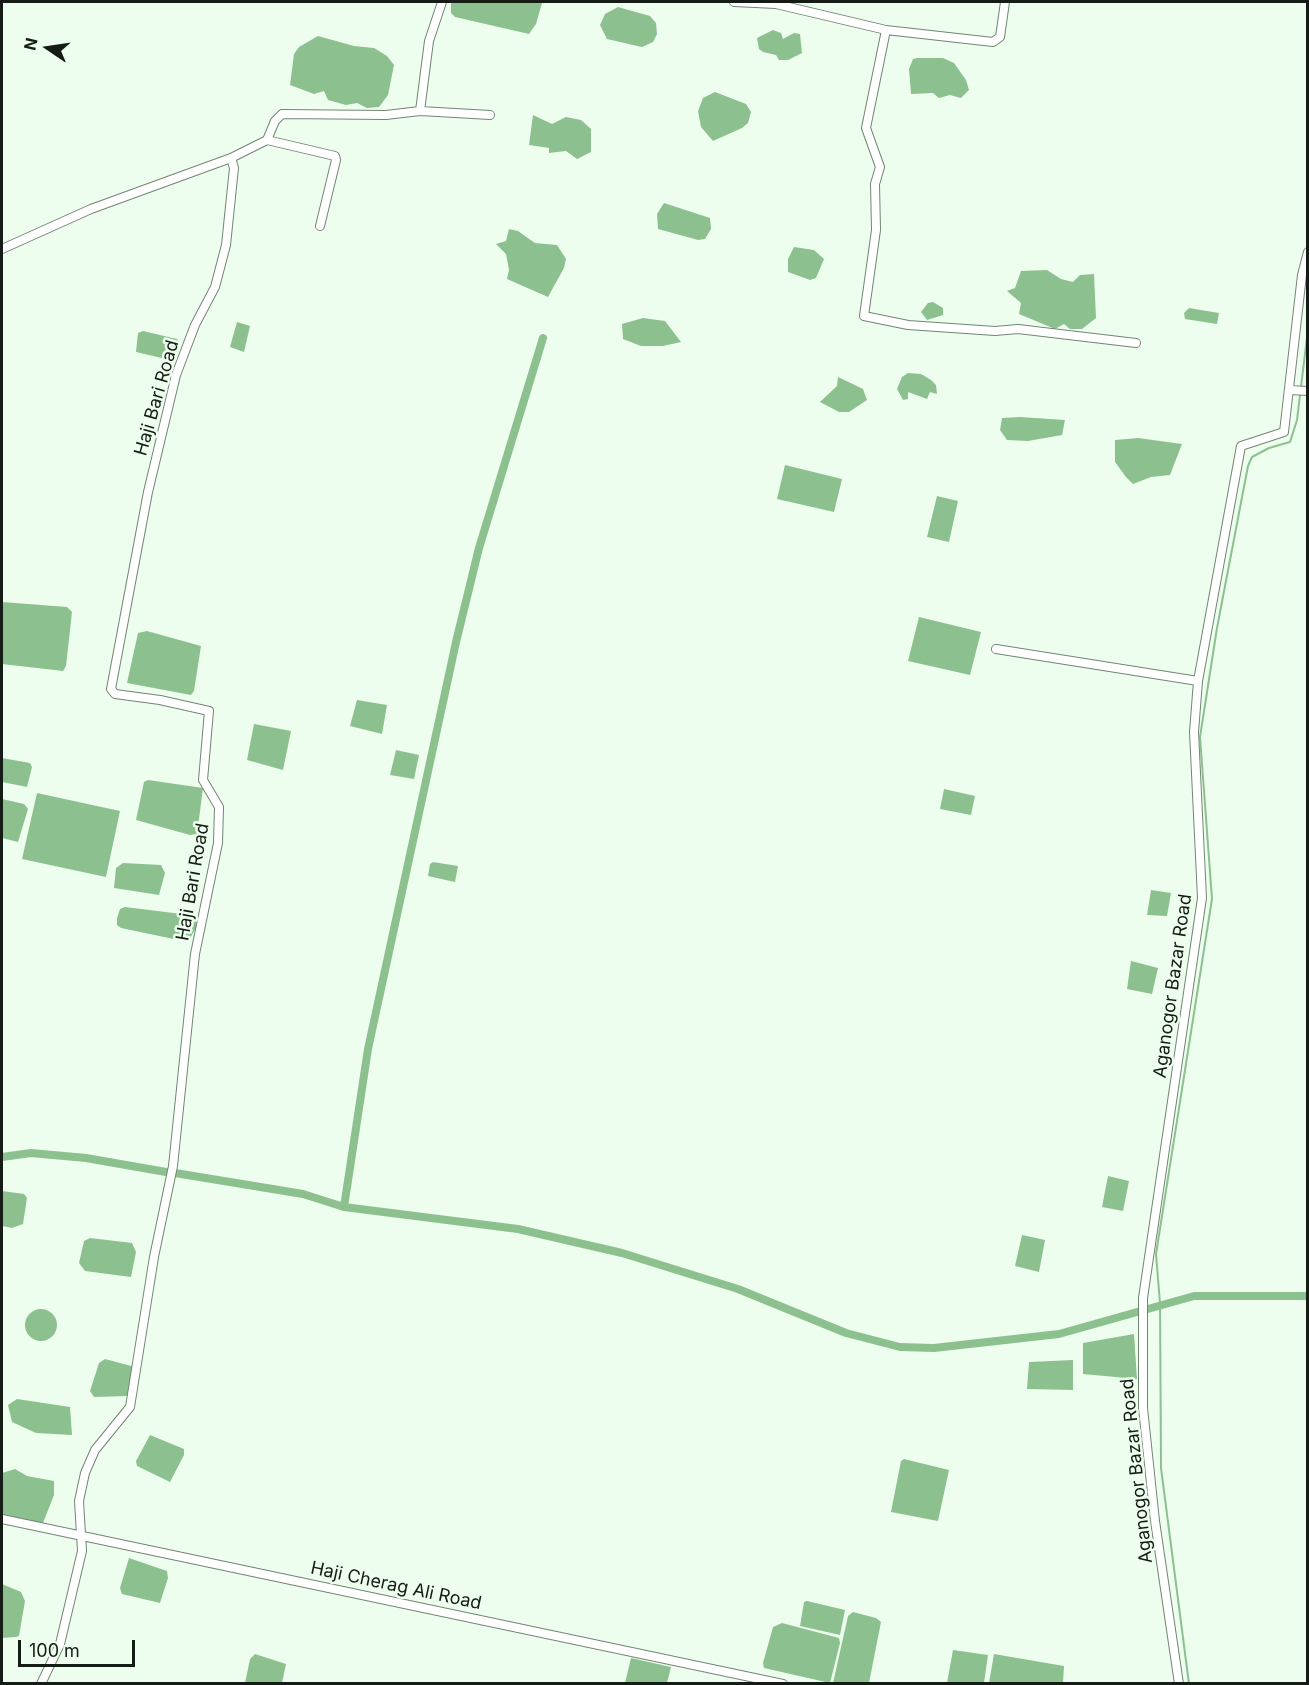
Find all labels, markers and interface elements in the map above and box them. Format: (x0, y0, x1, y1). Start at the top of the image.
north arrow (18, 18, 78, 78)
text: N (19, 36, 42, 52)
street label: Haji Bari Road (130, 338, 184, 458)
street label: Haji Bari Road (172, 822, 214, 942)
street label: Aganogor Bazar Road (1149, 892, 1197, 1080)
street label: Aganogor Bazar Road (1117, 1377, 1157, 1565)
street label: Haji Cherag Ali Road (309, 1557, 483, 1615)
scale bar (21, 1628, 138, 1666)
text: 100 m (29, 1640, 80, 1661)

